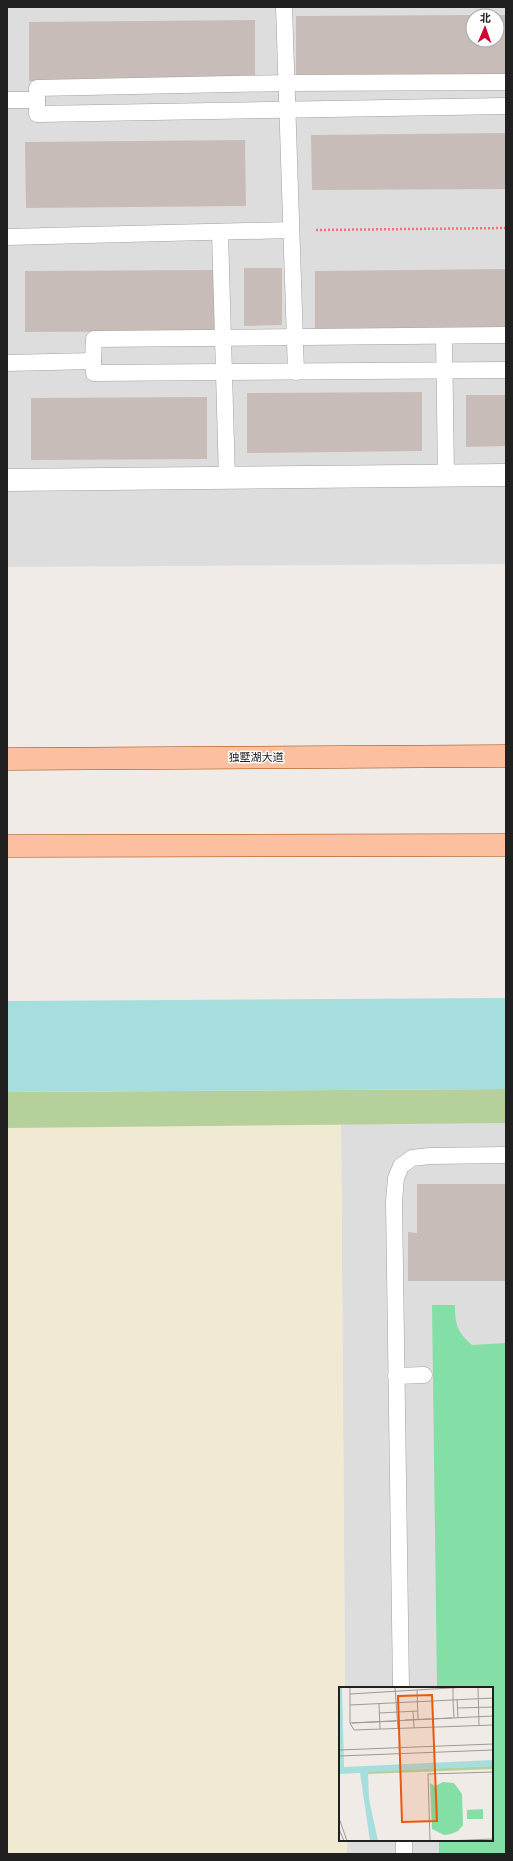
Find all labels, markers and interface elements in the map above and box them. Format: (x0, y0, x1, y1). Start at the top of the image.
north arrow (465, 8, 505, 48)
text: 北 (480, 12, 491, 25)
street label: 独墅湖大道 (229, 751, 284, 764)
inset map (339, 1687, 493, 1841)

